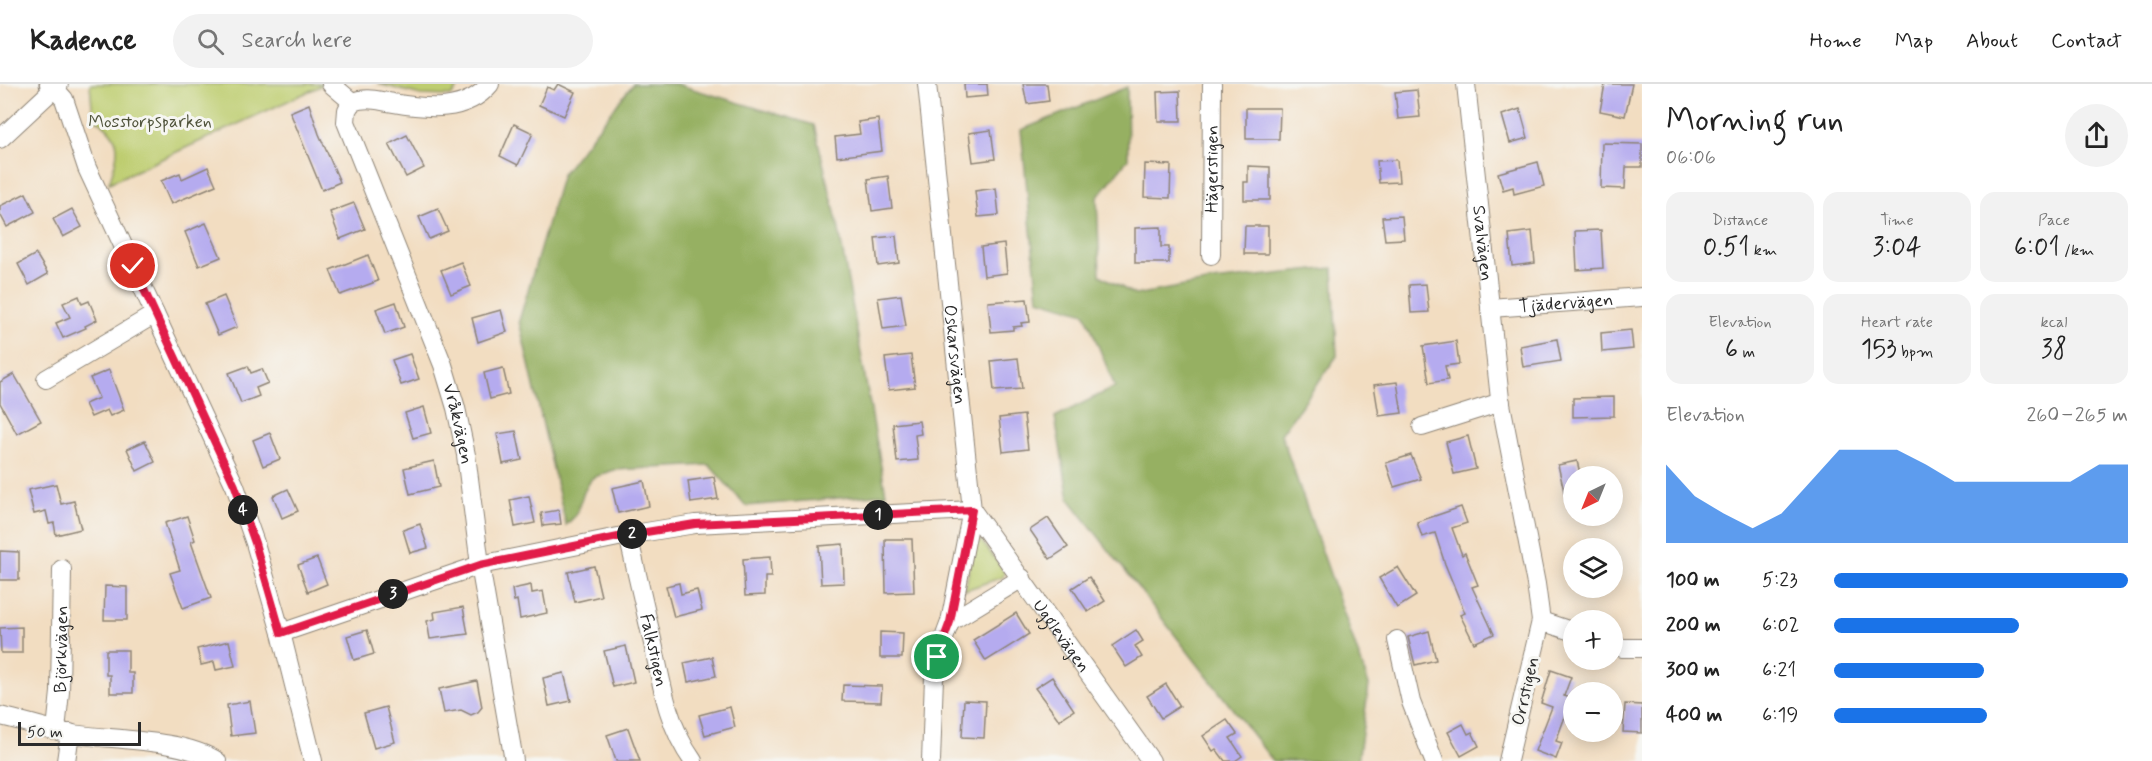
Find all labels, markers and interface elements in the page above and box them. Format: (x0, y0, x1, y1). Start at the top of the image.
search box (173, 14, 593, 68)
text: Kadence (30, 23, 137, 60)
icon: search (194, 25, 227, 58)
text: Search here (242, 27, 352, 55)
text: Home (1810, 27, 1862, 55)
text: Map (1895, 27, 1933, 55)
text: About (1966, 27, 2018, 55)
text: Contact (2051, 27, 2122, 55)
text: Morning run (1666, 99, 1844, 143)
button: share (2065, 104, 2128, 167)
park label: Mosstorpsparken (88, 110, 212, 134)
street label: Hägerstigen (1200, 125, 1225, 213)
text: 06:06 (1666, 144, 1716, 171)
street label: Svalvägen (1466, 204, 1498, 282)
text: Distance (1712, 210, 1768, 231)
text: Time (1880, 210, 1914, 231)
text: Pace (2038, 210, 2070, 231)
text: 0.51 (1703, 231, 1750, 265)
text: 3:04 (1872, 231, 1922, 265)
text: 6:01 (2014, 231, 2060, 265)
pin (107, 240, 158, 291)
text: km (1750, 240, 1777, 261)
text: /km (2060, 240, 2094, 261)
icon: check (116, 249, 149, 282)
street label: Tjädervägen (1518, 288, 1614, 319)
street label: Oskarsvägen (937, 303, 972, 406)
text: Elevation (1709, 312, 1772, 333)
text: Heart rate (1861, 312, 1933, 333)
text: kcal (2041, 312, 2067, 333)
text: 6 (1725, 333, 1738, 367)
text: 153 (1861, 333, 1897, 367)
text: 38 (2041, 333, 2067, 367)
text: m (1738, 342, 1755, 363)
text: bpm (1897, 342, 1933, 363)
street label: Vråkvägen (436, 381, 478, 466)
text: Elevation (1666, 402, 1745, 429)
text: 260–265 m (2026, 402, 2128, 429)
north arrow (1563, 466, 1623, 526)
map controls (1563, 466, 1623, 742)
pin: 4 (228, 495, 258, 525)
text: 4 (238, 499, 248, 520)
pin: 1 (863, 500, 893, 530)
text: 1 (874, 504, 882, 525)
pin: 2 (617, 519, 647, 549)
text: 2 (628, 523, 636, 544)
button: layers (1563, 538, 1623, 598)
text: 100 m (1666, 567, 1720, 594)
text: 5:23 (1762, 567, 1798, 594)
pin: 3 (378, 579, 408, 609)
text: 3 (389, 583, 397, 604)
street label: Ugglevägen (1027, 595, 1095, 678)
street label: Björkvägen (49, 605, 74, 693)
button: + (1563, 610, 1623, 670)
street label: Falkstigen (633, 611, 673, 689)
text: 200 m (1666, 612, 1721, 639)
text: 6:02 (1762, 612, 1799, 639)
pin (911, 631, 962, 682)
icon: arrive (920, 640, 953, 673)
street label: Orrstigen (1506, 655, 1546, 728)
text: 300 m (1666, 657, 1720, 684)
text: 6:21 (1762, 657, 1796, 684)
button: − (1563, 682, 1623, 742)
text: 400 m (1666, 702, 1722, 729)
text: 6:19 (1762, 702, 1798, 729)
scale bar (18, 719, 141, 746)
text: 50 m (27, 722, 63, 743)

